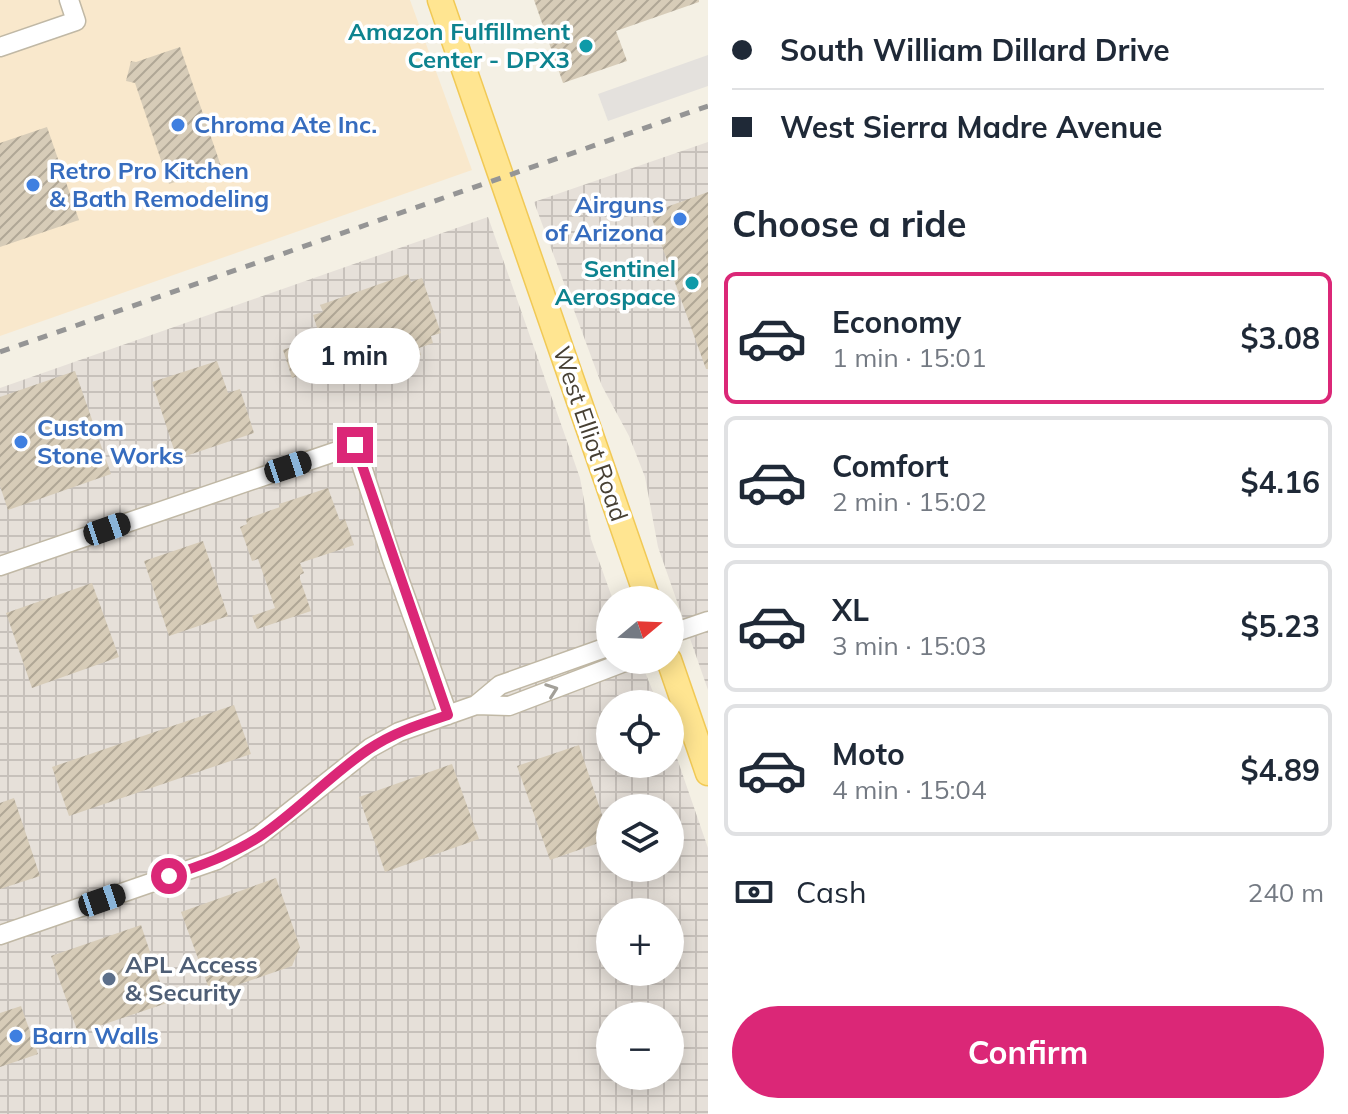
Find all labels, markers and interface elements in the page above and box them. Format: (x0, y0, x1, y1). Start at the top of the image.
place label: Amazon Fulfillment Center - DPX3 (348, 16, 570, 74)
text: South William Dillard Drive (780, 31, 1170, 69)
marker: Amazon Fulfillment Center - DPX3 (577, 37, 595, 55)
text: West Sierra Madre Avenue (780, 108, 1163, 146)
place label: Chroma Ate Inc. (194, 109, 377, 139)
marker: Chroma Ate Inc. (169, 116, 187, 134)
place label: Retro Pro Kitchen & Bath Remodeling (49, 155, 269, 213)
marker: Retro Pro Kitchen & Bath Remodeling (24, 176, 42, 194)
place label: Airguns of Arizona (545, 189, 664, 247)
text: Choose a ride (732, 201, 966, 246)
marker: Airguns of Arizona (671, 210, 689, 228)
place label: Sentinel Aerospace (555, 253, 676, 311)
marker: Sentinel Aerospace (683, 274, 701, 292)
icon: car (736, 302, 808, 374)
text: Economy (832, 303, 961, 341)
text: $3.08 (1241, 319, 1320, 357)
callout: 1 min (289, 329, 421, 385)
text: 1 min (320, 339, 388, 372)
text: 1 min · 15:01 (832, 341, 987, 374)
street label: West Elliot Road (547, 342, 635, 525)
place label: Custom Stone Works (37, 412, 184, 470)
route end (337, 427, 373, 463)
marker: Custom Stone Works (12, 433, 30, 451)
icon: car (736, 446, 808, 518)
text: Comfort (832, 447, 949, 485)
car (261, 448, 315, 486)
text: $4.16 (1241, 463, 1320, 501)
text: 2 min · 15:02 (832, 485, 987, 518)
car (80, 510, 134, 548)
north arrow (596, 586, 684, 674)
map controls (596, 586, 684, 1090)
icon: car (736, 590, 808, 662)
text: XL (832, 591, 869, 629)
text: $5.23 (1241, 607, 1320, 645)
text: 3 min · 15:03 (832, 629, 987, 662)
one-way arrow (544, 683, 558, 700)
button: locate (596, 690, 684, 778)
icon: car (736, 734, 808, 806)
text: Moto (832, 735, 905, 773)
text: $4.89 (1241, 751, 1320, 789)
text: 4 min · 15:04 (832, 773, 987, 806)
button: layers (596, 794, 684, 882)
route start (151, 858, 187, 894)
icon: cash (732, 870, 776, 914)
text: Cash (796, 873, 867, 911)
text: 240 m (1248, 876, 1324, 909)
car (75, 881, 129, 919)
button: + (596, 898, 684, 986)
place label: APL Access & Security (125, 949, 258, 1007)
marker: APL Access & Security (100, 970, 118, 988)
button: − (596, 1002, 684, 1090)
button: Confirm (732, 1006, 1324, 1098)
place label: Barn Walls (32, 1020, 159, 1050)
marker: Barn Walls (7, 1027, 25, 1045)

